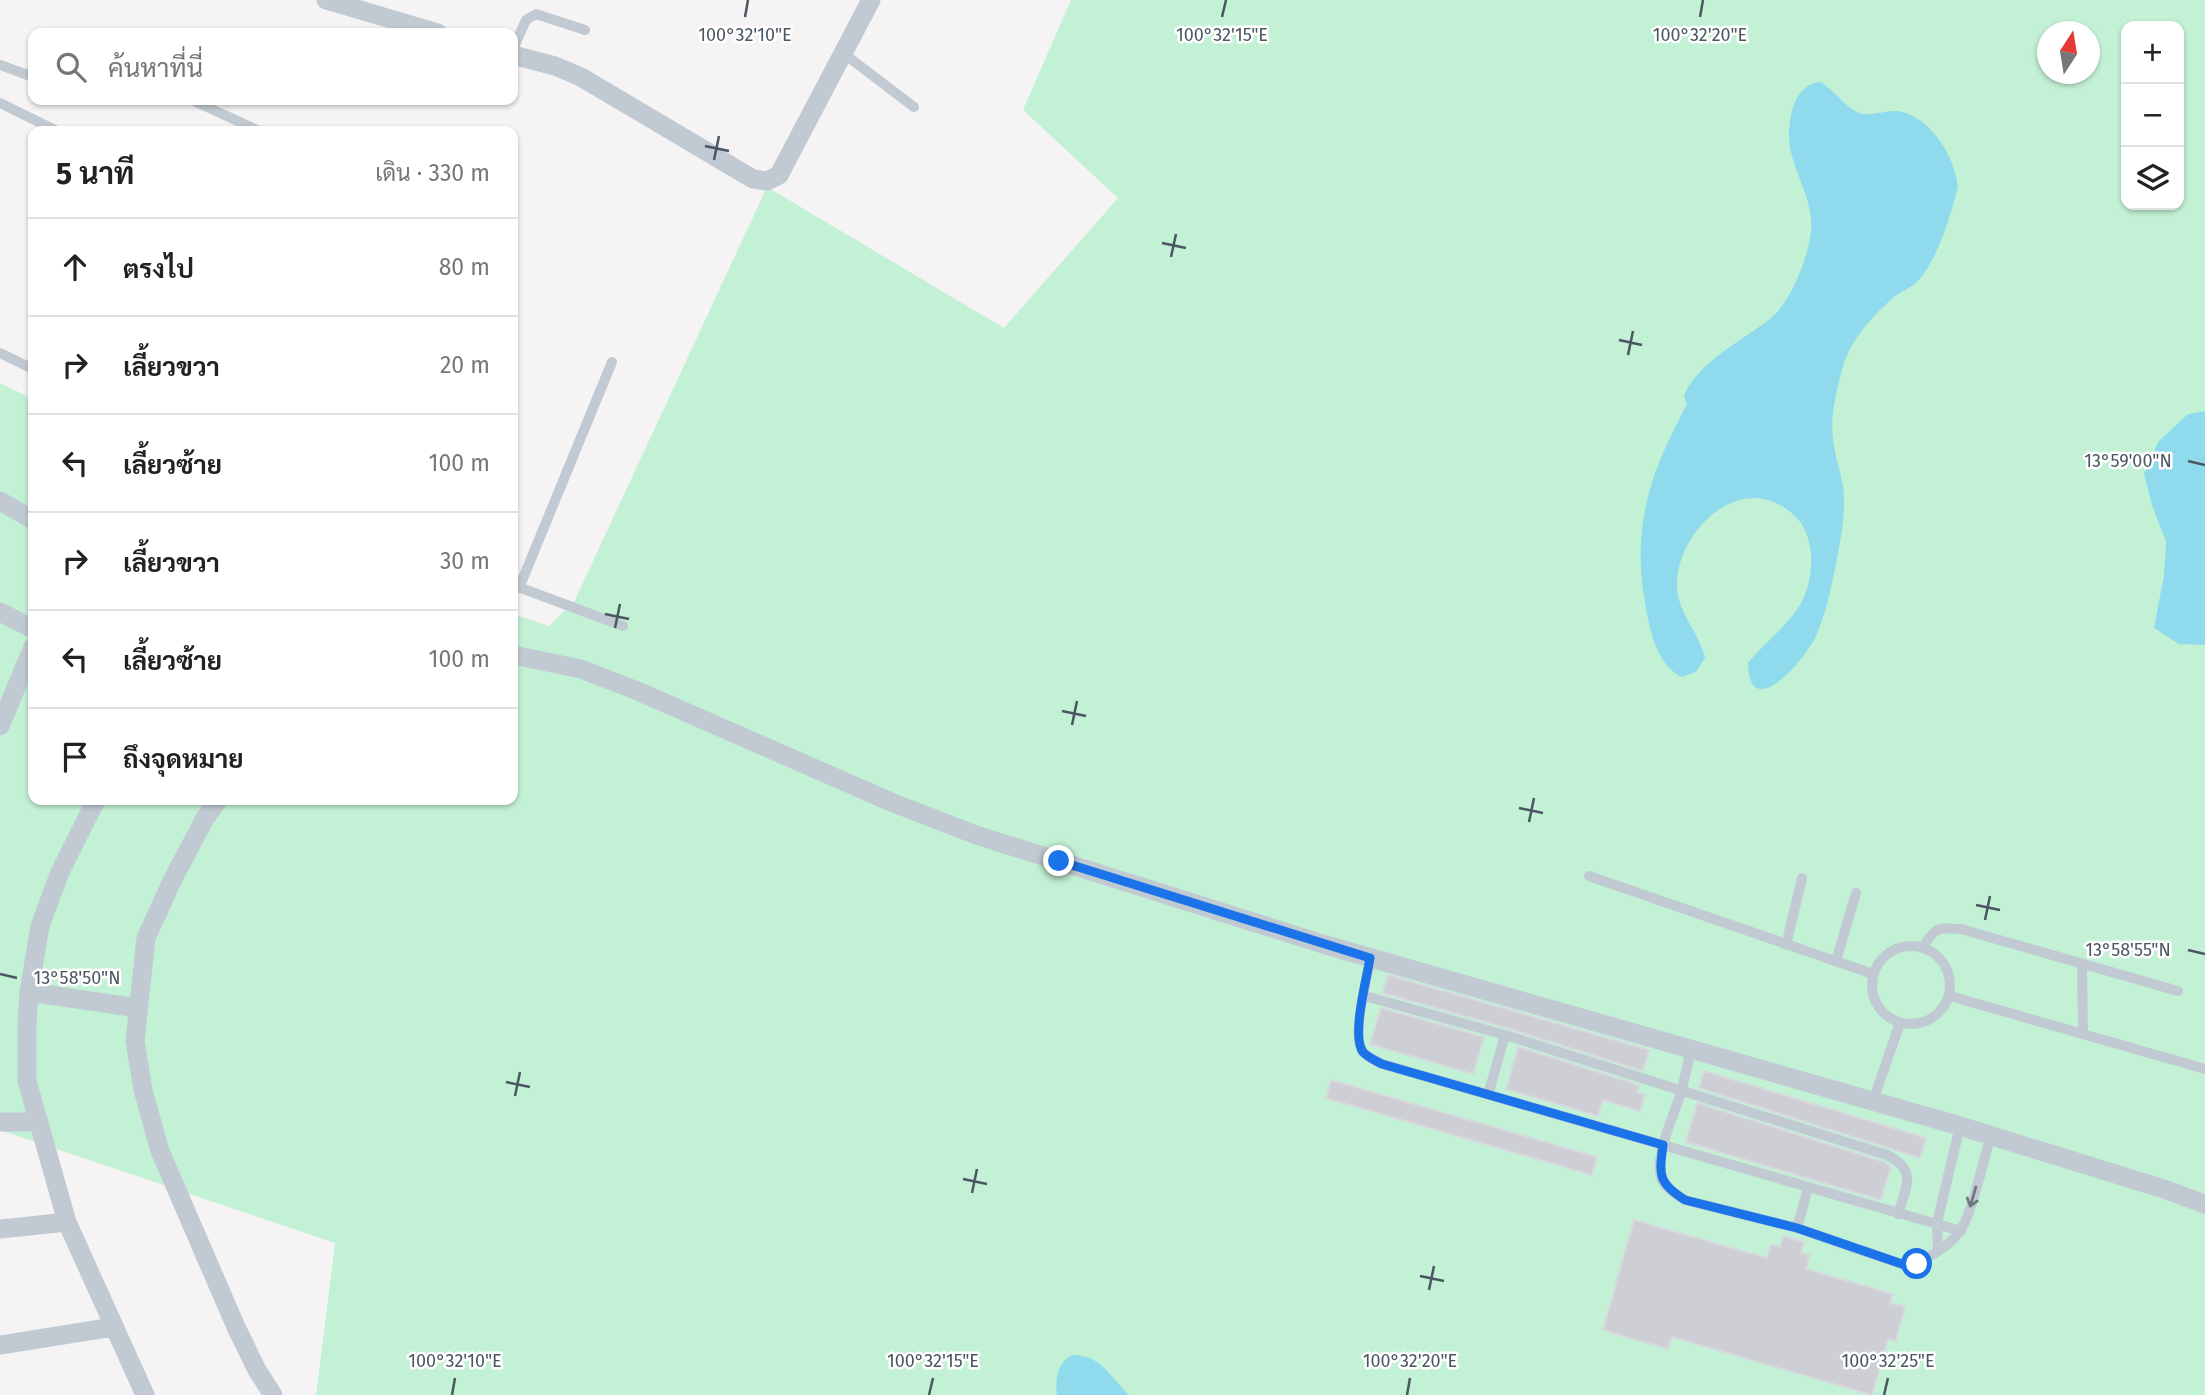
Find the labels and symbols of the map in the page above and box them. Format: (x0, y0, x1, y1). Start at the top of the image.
north arrow (2037, 21, 2100, 84)
text: 100°32'10"E (698, 24, 792, 46)
text: 100°32'15"E (1176, 24, 1268, 46)
text: 100°32'20"E (1653, 24, 1747, 46)
text: 13°59'00"N (2084, 450, 2172, 472)
route end (1043, 845, 1074, 876)
text: 13°58'55"N (2085, 939, 2171, 961)
text: 13°58'50"N (33, 967, 121, 989)
one-way arrow (1965, 1186, 1978, 1208)
route start (1901, 1248, 1932, 1279)
text: 100°32'10"E (408, 1350, 502, 1372)
text: 100°32'15"E (887, 1350, 979, 1372)
text: 100°32'20"E (1363, 1350, 1457, 1372)
text: 100°32'25"E (1841, 1350, 1935, 1372)

